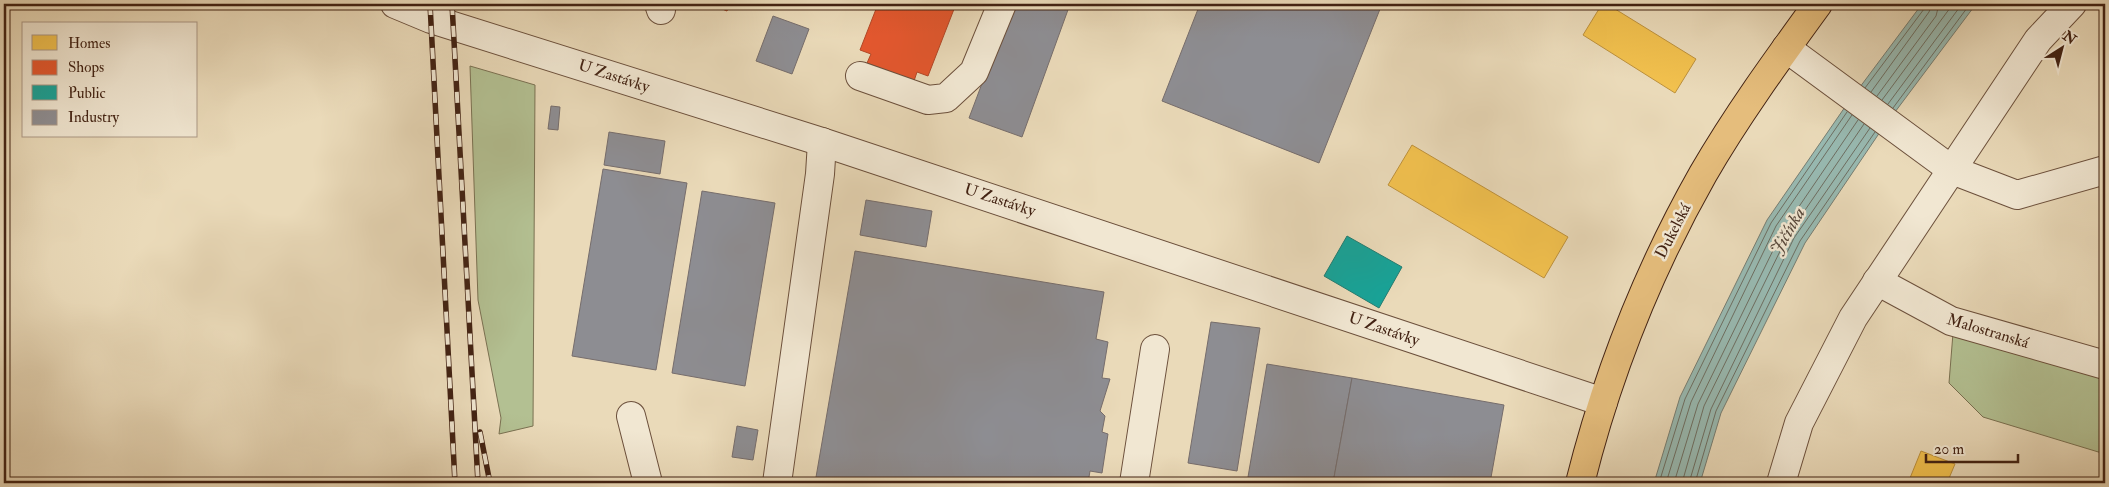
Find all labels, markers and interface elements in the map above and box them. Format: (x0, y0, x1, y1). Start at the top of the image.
legend (22, 22, 198, 138)
north arrow (2036, 22, 2086, 72)
text: N (2058, 27, 2080, 49)
text: Homes (68, 34, 110, 53)
street label: U Zastávky (576, 55, 653, 97)
text: Shops (68, 58, 104, 78)
text: Public (68, 84, 106, 103)
text: Industry (68, 108, 119, 127)
street label: U Zastávky (962, 179, 1039, 221)
street label: Dukelská (1651, 200, 1696, 262)
water label: Jičínka (1765, 203, 1811, 259)
street label: U Zastávky (1346, 308, 1423, 351)
street label: Malostranská (1945, 309, 2032, 353)
scale bar (1926, 432, 2019, 464)
text: 20 m (1934, 440, 1964, 459)

